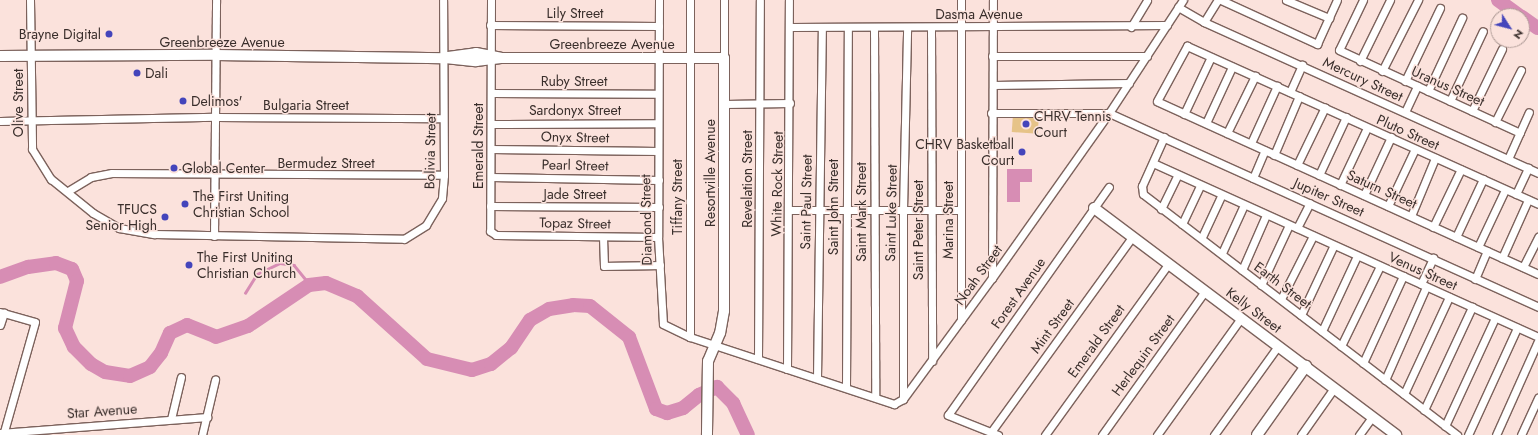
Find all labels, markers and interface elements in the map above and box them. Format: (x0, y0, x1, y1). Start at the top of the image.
street label: Lily Street (547, 5, 603, 21)
street label: Dasma Avenue (935, 6, 1023, 22)
north arrow (1490, 8, 1530, 48)
place label: Brayne Digital (19, 26, 101, 42)
text: N (1510, 26, 1528, 43)
marker: Brayne Digital (104, 29, 114, 39)
street label: Greenbreeze Avenue (159, 34, 285, 50)
street label: Greenbreeze Avenue (549, 36, 675, 52)
street label: Mercury Street (1320, 53, 1406, 105)
street label: Uranus Street (1409, 62, 1487, 110)
place label: Dali (145, 65, 168, 81)
marker: Dali (132, 68, 142, 78)
street label: Olive Street (10, 69, 26, 137)
street label: Ruby Street (541, 73, 607, 89)
place label: Delimos' (191, 93, 242, 109)
marker: Delimos' (178, 96, 188, 106)
street label: Bulgaria Street (263, 97, 349, 113)
street label: Sardonyx Street (529, 102, 621, 118)
street label: Emerald Street (470, 103, 486, 189)
place label: CHRV Tennis Court (1034, 108, 1111, 140)
street label: Pluto Street (1374, 111, 1442, 153)
street label: Bolivia Street (421, 113, 439, 189)
street label: Resortville Avenue (702, 119, 718, 227)
marker: CHRV Tennis Court (1021, 119, 1031, 129)
street label: Onyx Street (541, 128, 609, 146)
street label: Revelation Street (739, 130, 755, 228)
street label: White Rock Street (768, 131, 786, 237)
place label: CHRV Basketball Court (915, 136, 1014, 168)
marker: CHRV Basketball Court (1017, 147, 1027, 157)
street label: Saint Paul Street (797, 154, 815, 250)
street label: Bermudez Street (277, 155, 375, 171)
street label: Pearl Street (541, 156, 609, 174)
street label: Tiffany Street (669, 159, 685, 235)
street label: Saint John Street (825, 159, 841, 255)
place label: Global Center (182, 160, 265, 176)
street label: Saint Mark Street (853, 162, 869, 262)
marker: Global Center (169, 163, 179, 173)
street label: Saint Luke Street (882, 164, 900, 262)
street label: Saturn Street (1344, 166, 1420, 212)
street label: Diamond Street (637, 174, 655, 266)
street label: Jupiter Street (1291, 174, 1367, 220)
street label: Saint Peter Street (910, 180, 926, 280)
street label: Marina Street (940, 181, 956, 259)
street label: Jade Street (544, 186, 606, 202)
place label: The First Uniting Christian School (193, 188, 290, 220)
marker: The First Uniting Christian School (180, 199, 190, 209)
place label: TFUCS Senior High (86, 201, 157, 234)
marker: TFUCS Senior High (160, 212, 170, 222)
street label: Topaz Street (539, 214, 611, 232)
street label: Noah Street (951, 242, 1005, 308)
street label: Venus Street (1386, 248, 1460, 294)
place label: The First Uniting Christian Church (197, 249, 296, 282)
street label: Forest Avenue (987, 254, 1049, 332)
street label: Earth Street (1251, 258, 1315, 312)
marker: The First Uniting Christian Church (184, 260, 194, 270)
street label: Kelly Street (1223, 284, 1285, 336)
street label: Mint Street (1027, 295, 1077, 357)
street label: Emerald Street (1064, 301, 1128, 381)
street label: Herlequin Street (1108, 311, 1178, 399)
street label: Star Avenue (66, 400, 138, 422)

